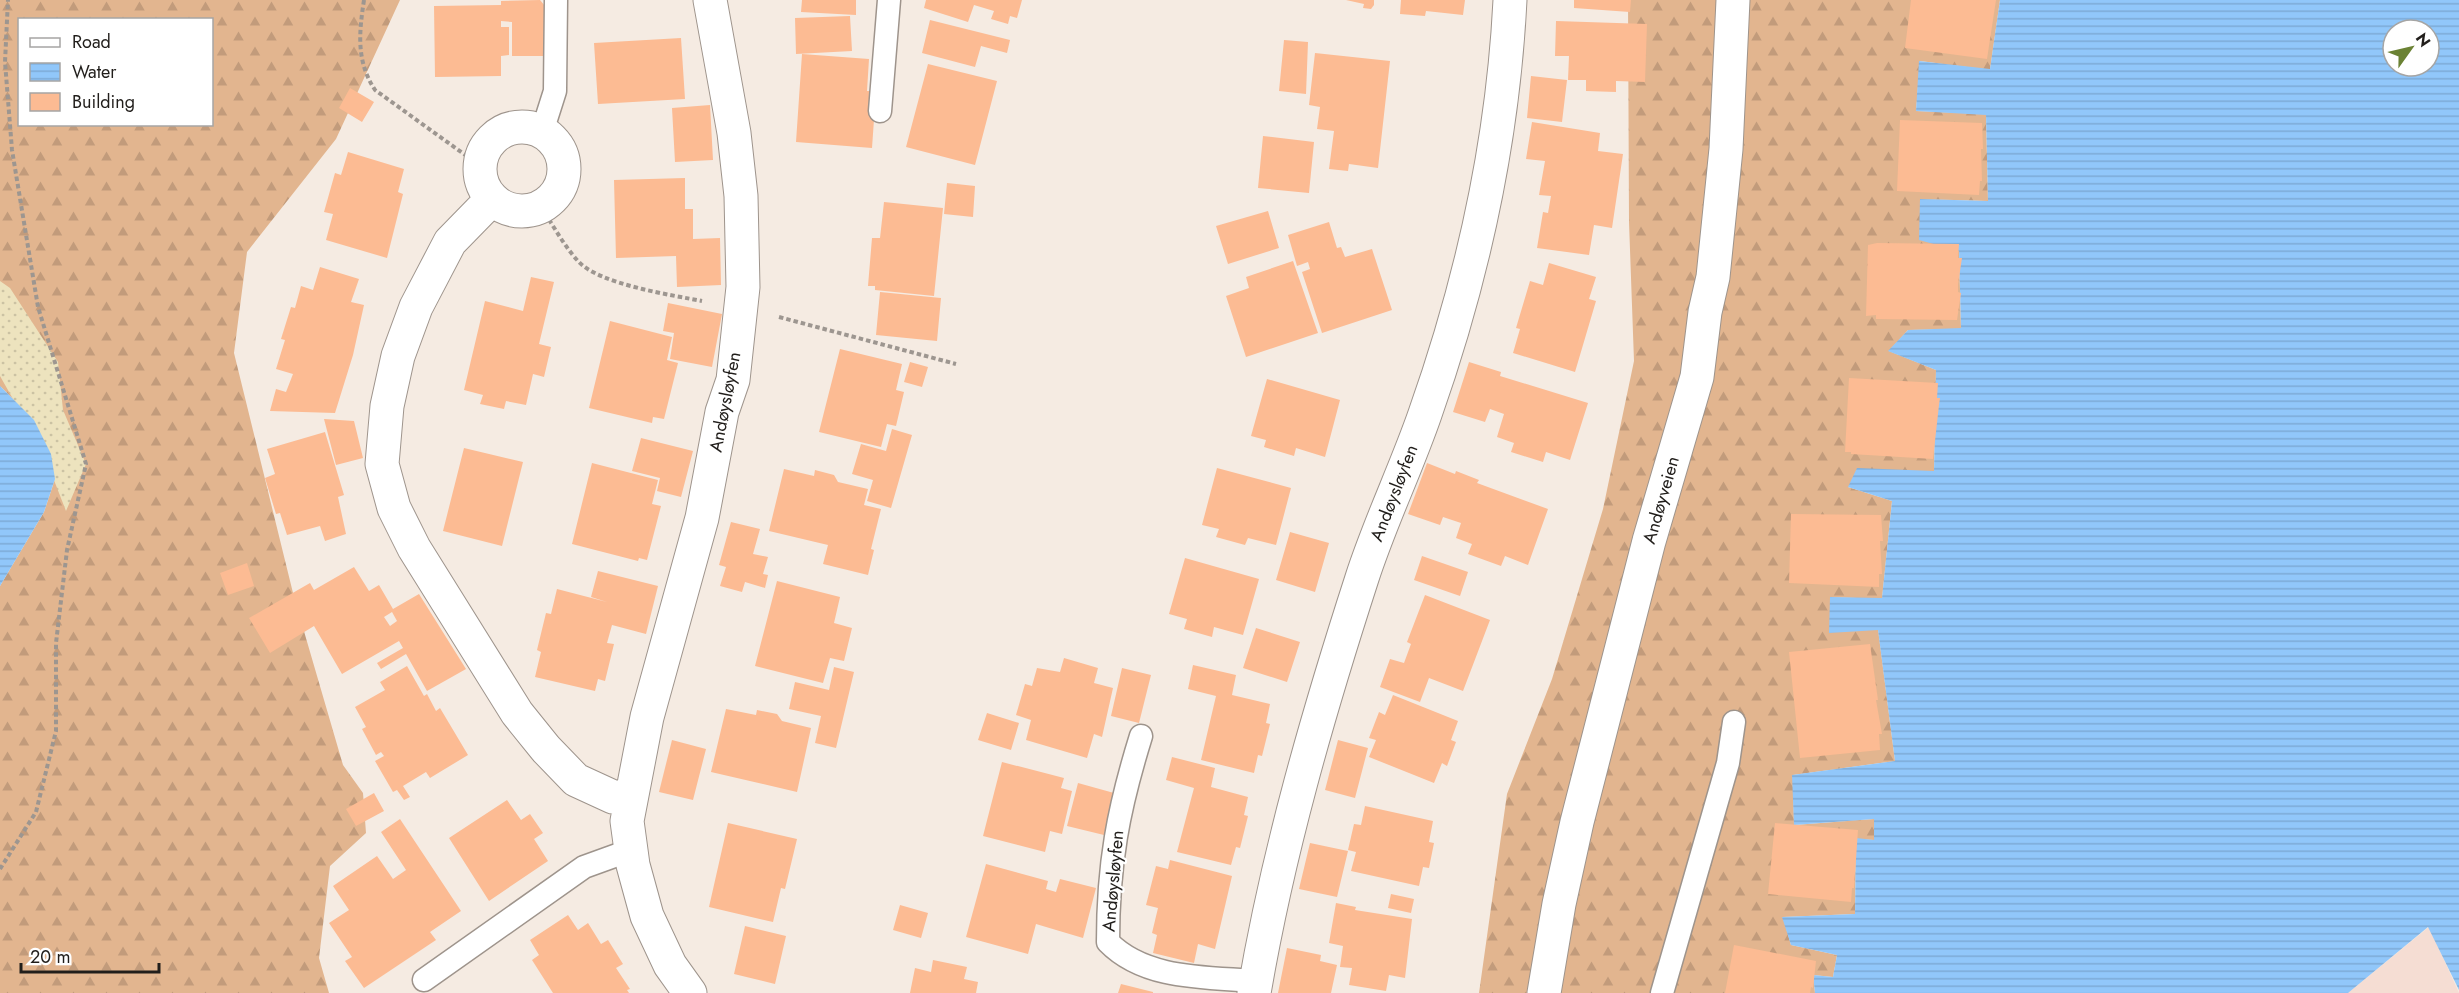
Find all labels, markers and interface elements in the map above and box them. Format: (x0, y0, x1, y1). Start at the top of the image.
legend (18, 18, 213, 126)
north arrow (2381, 18, 2441, 78)
text: N (2410, 28, 2436, 52)
text: Road (72, 29, 111, 55)
text: Water (72, 59, 117, 85)
text: Building (72, 89, 135, 115)
street label: Andøysløyfen (703, 350, 747, 454)
street label: Andøysløyfen (1364, 441, 1424, 545)
street label: Andøyveien (1636, 453, 1686, 547)
street label: Andøysløyfen (1096, 829, 1130, 933)
scale bar (21, 936, 159, 974)
text: 20 m (30, 944, 70, 970)

